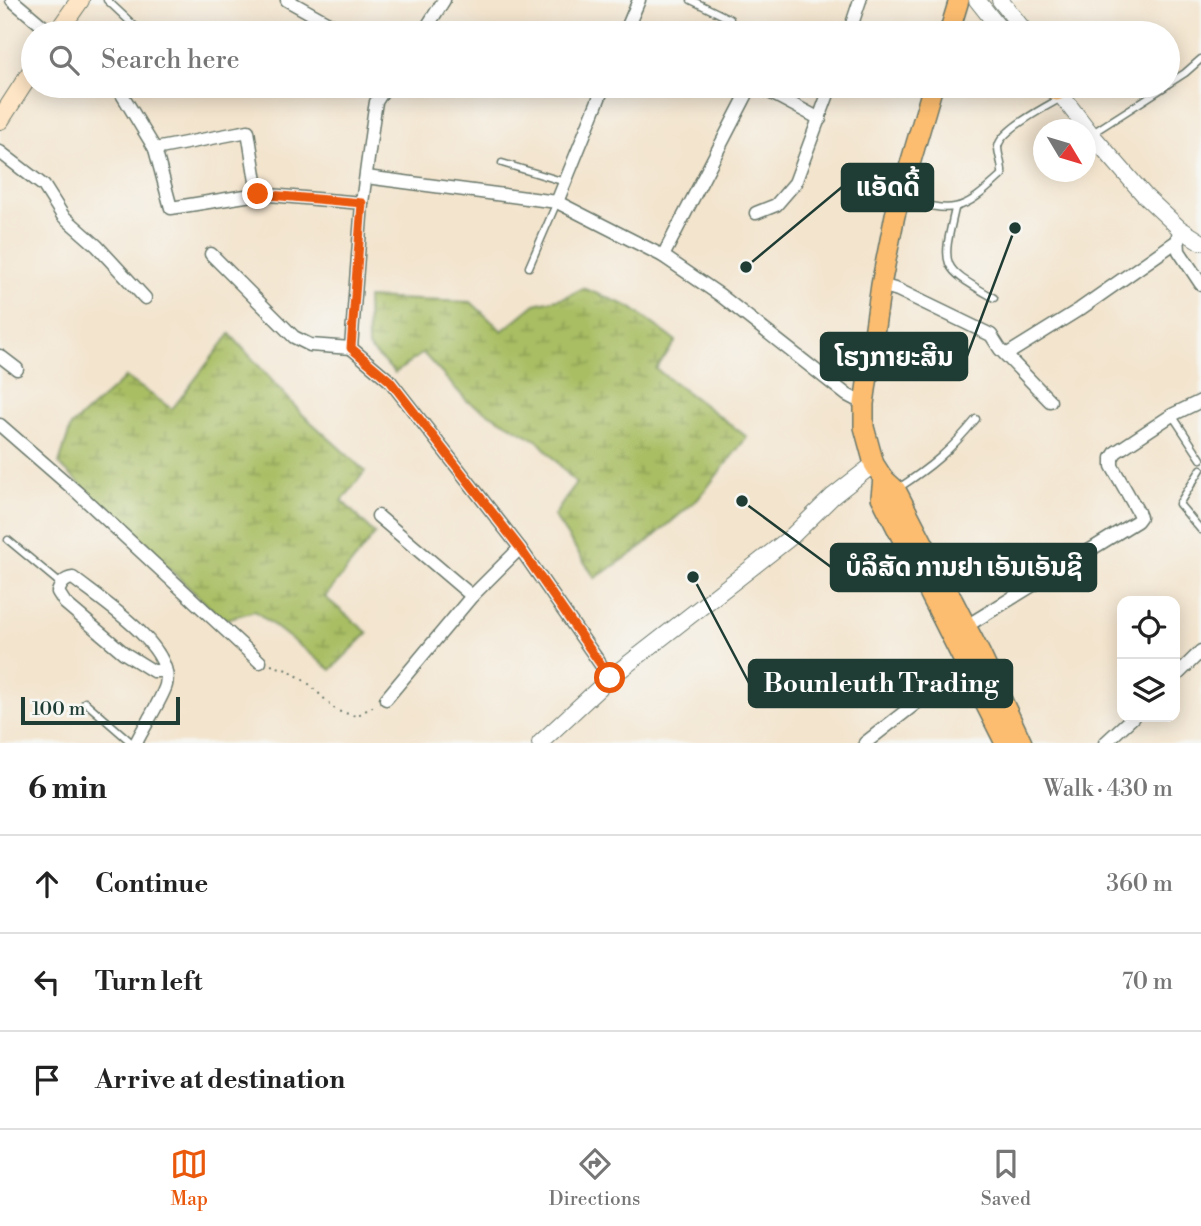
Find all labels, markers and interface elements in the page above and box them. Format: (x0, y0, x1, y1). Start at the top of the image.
search box (21, 21, 1180, 98)
icon: search (45, 41, 83, 79)
text: Search here (101, 44, 240, 76)
north arrow (1033, 119, 1096, 182)
callout: ແອັດດີ້ (842, 164, 933, 211)
text: ແອັດດີ້ (856, 166, 920, 204)
route end (242, 178, 273, 209)
callout: ໂຮງກາຍະສີນ (821, 333, 967, 380)
text: ໂຮງກາຍະສີນ (834, 342, 953, 374)
callout: ບໍລິສັດ ການຢາ ເອັນເອັນຊີ (831, 544, 1096, 591)
text: ບໍລິສັດ ການຢາ ເອັນເອັນຊີ (846, 552, 1082, 584)
map controls (1117, 596, 1180, 722)
button: locate (1117, 596, 1180, 659)
button: layers (1117, 659, 1180, 722)
callout: Bounleuth Trading (749, 660, 1012, 707)
route start (594, 662, 625, 693)
text: Bounleuth Trading (763, 668, 1000, 700)
scale bar (21, 694, 180, 726)
text: 100 m (32, 697, 85, 721)
text: 6 min (28, 770, 107, 808)
text: Walk · 430 m (1043, 775, 1173, 803)
icon: ahead (28, 865, 66, 903)
text: Continue (95, 868, 208, 900)
text: 360 m (1106, 870, 1173, 898)
icon: left (28, 963, 66, 1001)
text: Turn left (95, 966, 203, 998)
text: 70 m (1122, 968, 1173, 996)
icon: arrive (28, 1061, 66, 1099)
text: Arrive at destination (95, 1064, 345, 1096)
tab: Map (170, 1145, 208, 1211)
tab: Directions (549, 1145, 640, 1211)
tab: Saved (981, 1145, 1031, 1211)

